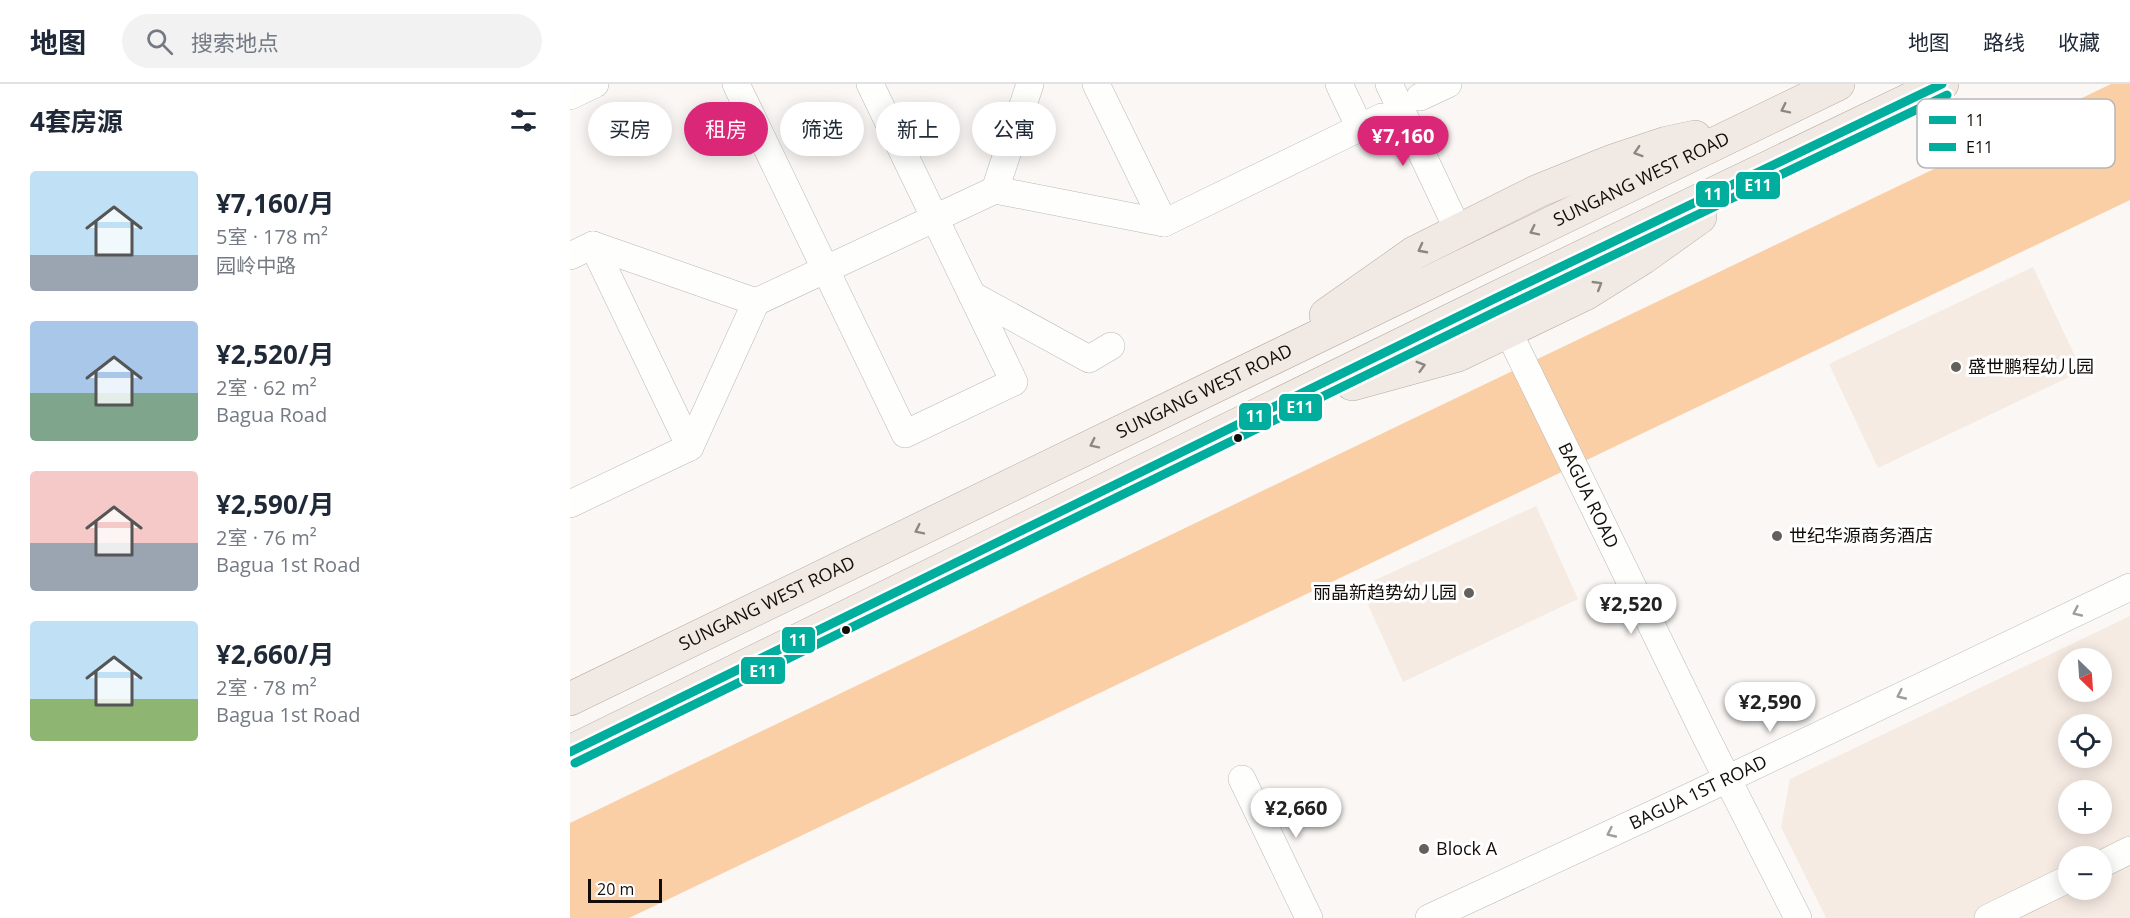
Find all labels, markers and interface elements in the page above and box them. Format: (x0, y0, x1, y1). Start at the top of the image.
search box (122, 14, 542, 68)
text: 地图 (30, 23, 86, 61)
icon: search (143, 25, 176, 58)
text: 搜索地点 (191, 27, 279, 57)
text: 地图 (1908, 28, 1950, 56)
text: 路线 (1983, 28, 2025, 56)
text: 收藏 (2058, 28, 2100, 56)
legend (1917, 99, 2115, 168)
chip: 买房 (588, 102, 672, 156)
chip: 租房 (684, 102, 768, 156)
chip: 筛选 (780, 102, 864, 156)
chip: 新上 (876, 102, 960, 156)
chip: 公寓 (972, 102, 1056, 156)
one-way arrow (1781, 102, 1792, 114)
text: 4套房源 (30, 103, 123, 139)
icon: filters (507, 104, 540, 137)
text: 11 (1966, 109, 1984, 131)
pin: ¥7,160 (1354, 116, 1452, 167)
text: ¥7,160 (1372, 122, 1434, 149)
street label: SUNGANG WEST ROAD (1549, 125, 1733, 231)
text: E11 (1966, 136, 1993, 158)
one-way arrow (1633, 145, 1644, 158)
line badge: E11 (1735, 171, 1781, 200)
text: E11 (1744, 174, 1772, 196)
line badge: 11 (1695, 180, 1730, 208)
text: 11 (1704, 183, 1722, 205)
text: ¥7,160/月 (216, 185, 335, 221)
icon: home (78, 195, 150, 267)
text: 5室 · 178 m² (216, 223, 328, 250)
one-way arrow (1529, 223, 1540, 235)
one-way arrow (1417, 242, 1428, 253)
text: 园岭中路 (216, 252, 296, 279)
one-way arrow (1592, 281, 1602, 293)
text: ¥2,520/月 (216, 336, 335, 372)
street label: SUNGANG WEST ROAD (1112, 338, 1296, 443)
icon: home (78, 345, 150, 417)
place label: 盛世鹏程幼儿园 (1968, 354, 2094, 378)
marker: 盛世鹏程幼儿园 (1949, 360, 1963, 374)
one-way arrow (1415, 361, 1426, 373)
text: 2室 · 62 m² (216, 374, 317, 401)
line badge: E11 (1278, 393, 1323, 422)
text: E11 (1286, 396, 1314, 418)
text: Bagua Road (216, 401, 327, 428)
line badge: 11 (1238, 402, 1272, 431)
text: 11 (1246, 405, 1264, 427)
unlabelled marker (1232, 432, 1244, 444)
one-way arrow (1090, 437, 1101, 449)
street label: BAGUA ROAD (1553, 438, 1625, 552)
text: ¥2,590/月 (216, 486, 335, 522)
icon: home (78, 495, 150, 567)
one-way arrow (914, 523, 925, 534)
place label: 世纪华源商务酒店 (1789, 523, 1933, 547)
text: 2室 · 76 m² (216, 524, 317, 551)
marker: 世纪华源商务酒店 (1770, 529, 1784, 543)
street label: SUNGANG WEST ROAD (675, 550, 859, 655)
text: Bagua 1st Road (216, 551, 360, 578)
place label: 丽晶新趋势幼儿园 (1313, 580, 1457, 604)
pin: ¥2,520 (1582, 584, 1680, 635)
marker: 丽晶新趋势幼儿园 (1462, 586, 1476, 600)
text: ¥2,520 (1600, 590, 1662, 617)
one-way arrow (2073, 605, 2084, 617)
unlabelled marker (840, 624, 852, 636)
line badge: 11 (781, 626, 816, 654)
text: 11 (789, 629, 807, 651)
text: ¥2,660/月 (216, 636, 335, 672)
icon: home (78, 645, 150, 717)
north arrow (2058, 648, 2112, 702)
map controls (2058, 648, 2112, 900)
line badge: E11 (740, 656, 786, 685)
text: E11 (749, 660, 777, 682)
text: 2室 · 78 m² (216, 674, 317, 701)
pin: ¥2,590 (1721, 682, 1819, 733)
text: ¥2,590 (1739, 688, 1801, 715)
one-way arrow (1896, 688, 1907, 700)
text: Bagua 1st Road (216, 701, 360, 728)
button: locate (2058, 714, 2112, 768)
street label: BAGUA 1ST ROAD (1625, 749, 1771, 834)
button: + (2058, 780, 2112, 834)
pin: ¥2,660 (1247, 788, 1345, 839)
text: ¥2,660 (1265, 794, 1327, 821)
one-way arrow (1606, 826, 1617, 838)
place label: Block A (1436, 836, 1498, 860)
marker: Block A (1417, 842, 1431, 856)
button: − (2058, 846, 2112, 900)
scale bar (588, 876, 662, 904)
text: 20 m (597, 878, 634, 900)

